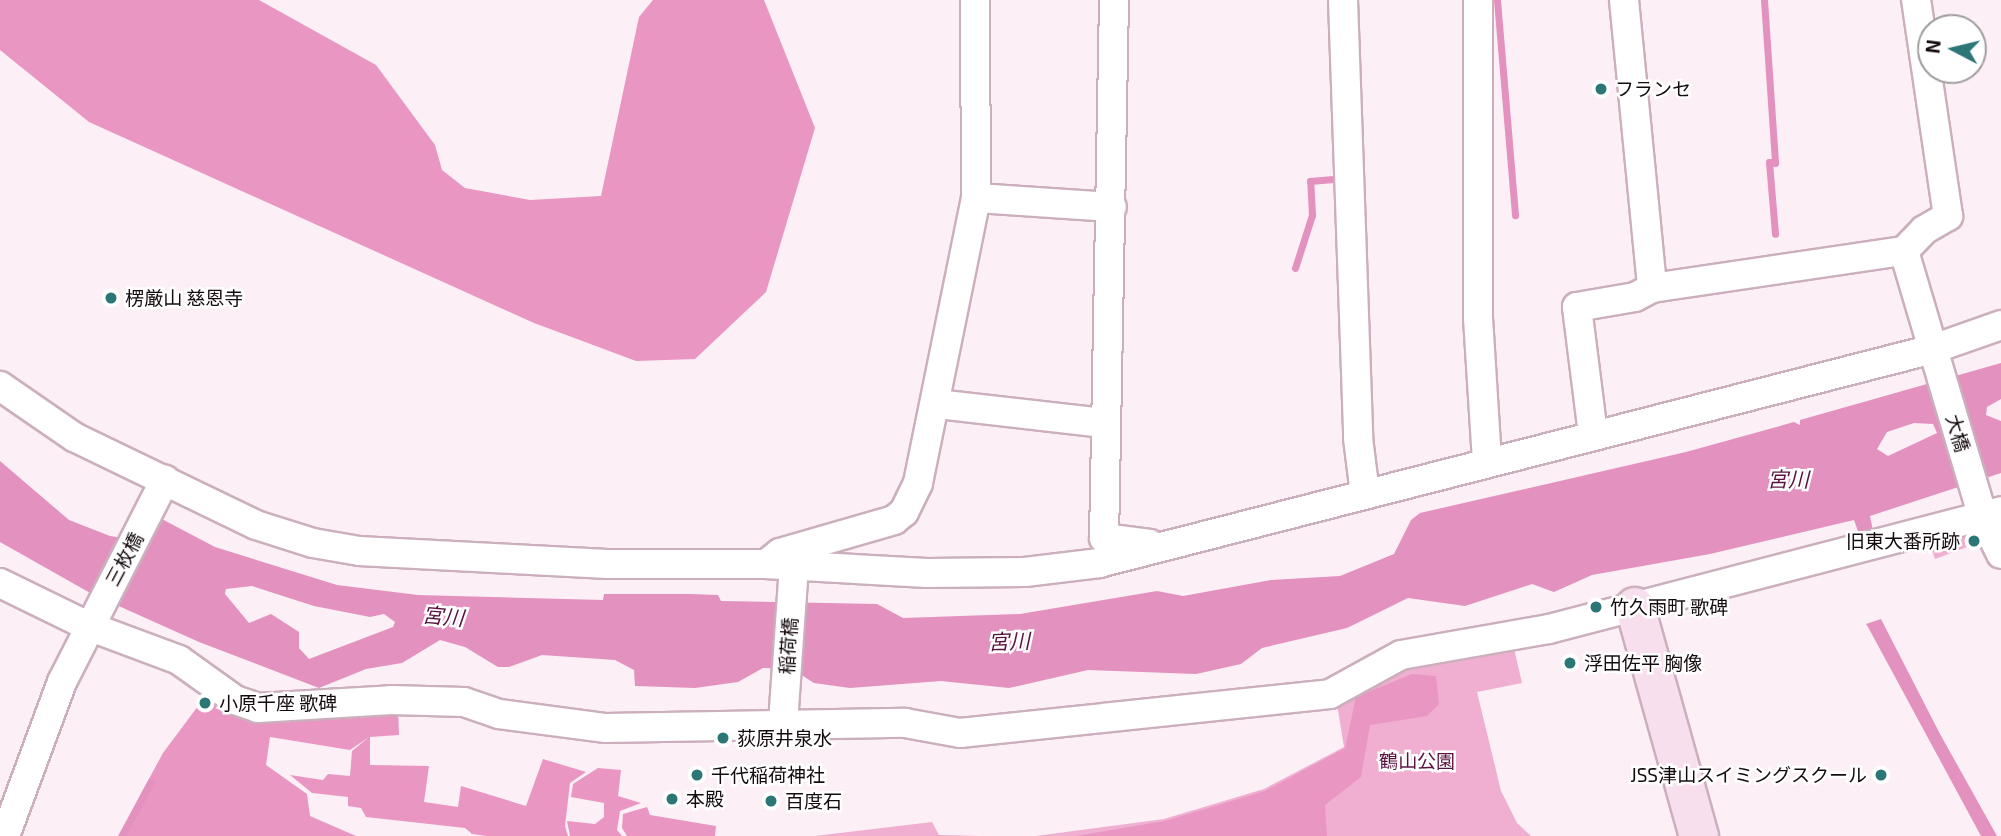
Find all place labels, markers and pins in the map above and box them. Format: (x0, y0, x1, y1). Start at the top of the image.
place label: フランセ (1615, 78, 1691, 100)
marker: フランセ (1593, 81, 1609, 97)
place label: 楞厳山 慈恩寺 (125, 287, 243, 309)
marker: 楞厳山 慈恩寺 (103, 290, 119, 306)
place label: 旧東大番所跡 (1846, 530, 1960, 552)
marker: 旧東大番所跡 (1966, 533, 1982, 549)
place label: 竹久雨町 歌碑 (1610, 596, 1728, 618)
marker: 竹久雨町 歌碑 (1588, 599, 1604, 615)
place label: 浮田佐平 胸像 (1584, 652, 1702, 674)
marker: 浮田佐平 胸像 (1562, 655, 1578, 671)
place label: 小原千座 歌碑 (219, 692, 337, 714)
marker: 小原千座 歌碑 (197, 695, 213, 711)
place label: 荻原井泉水 (737, 727, 832, 749)
marker: 荻原井泉水 (715, 730, 731, 746)
place label: 千代稲荷神社 (711, 764, 825, 786)
place label: JSS津山スイミングスクール (1630, 764, 1867, 786)
marker: 千代稲荷神社 (689, 767, 705, 783)
marker: JSS津山スイミングスクール (1873, 767, 1889, 783)
place label: 本殿 (686, 788, 724, 810)
place label: 百度石 (785, 790, 842, 812)
marker: 本殿 (664, 791, 680, 807)
marker: 百度石 (763, 793, 779, 809)

